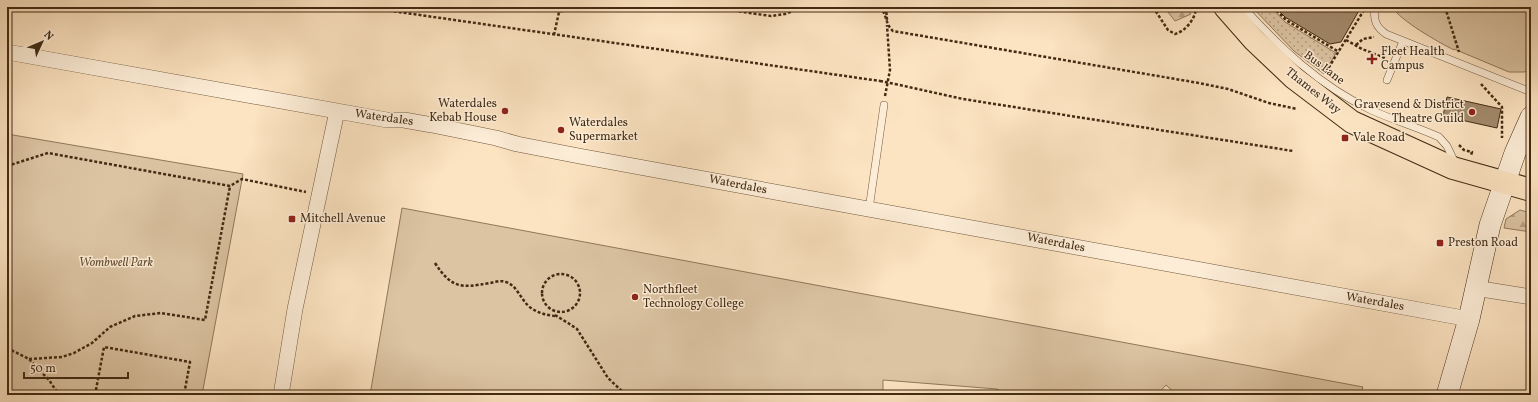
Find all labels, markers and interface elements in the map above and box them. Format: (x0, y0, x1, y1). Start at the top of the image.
north arrow (22, 22, 62, 62)
text: N (40, 28, 56, 44)
place label: Fleet Health Campus (1381, 44, 1445, 74)
street label: Bus Lane (1300, 47, 1348, 89)
marker: Fleet Health Campus (1366, 53, 1378, 65)
street label: Thames Way (1282, 64, 1345, 118)
place label: Waterdales Kebab House (429, 96, 497, 126)
place label: Gravesend & District Theatre Guild (1354, 97, 1464, 127)
street label: Waterdales (354, 106, 414, 130)
marker: Waterdales Kebab House (500, 106, 510, 116)
marker: Gravesend & District Theatre Guild (1467, 107, 1477, 117)
place label: Waterdales Supermarket (569, 115, 638, 145)
marker: Waterdales Supermarket (556, 125, 566, 135)
place label: Vale Road (1353, 130, 1405, 146)
marker: Vale Road (1340, 133, 1350, 143)
street label: Waterdales (708, 172, 768, 198)
place label: Mitchell Avenue (300, 211, 386, 227)
marker: Mitchell Avenue (287, 214, 297, 224)
street label: Waterdales (1026, 230, 1086, 256)
place label: Preston Road (1448, 235, 1518, 251)
marker: Preston Road (1435, 238, 1445, 248)
park label: Wombwell Park (79, 255, 154, 271)
place label: Northfleet Technology College (643, 282, 744, 312)
street label: Waterdales (1345, 289, 1405, 315)
marker: Northfleet Technology College (630, 292, 640, 302)
scale bar (24, 354, 128, 380)
text: 50 m (30, 361, 56, 377)

